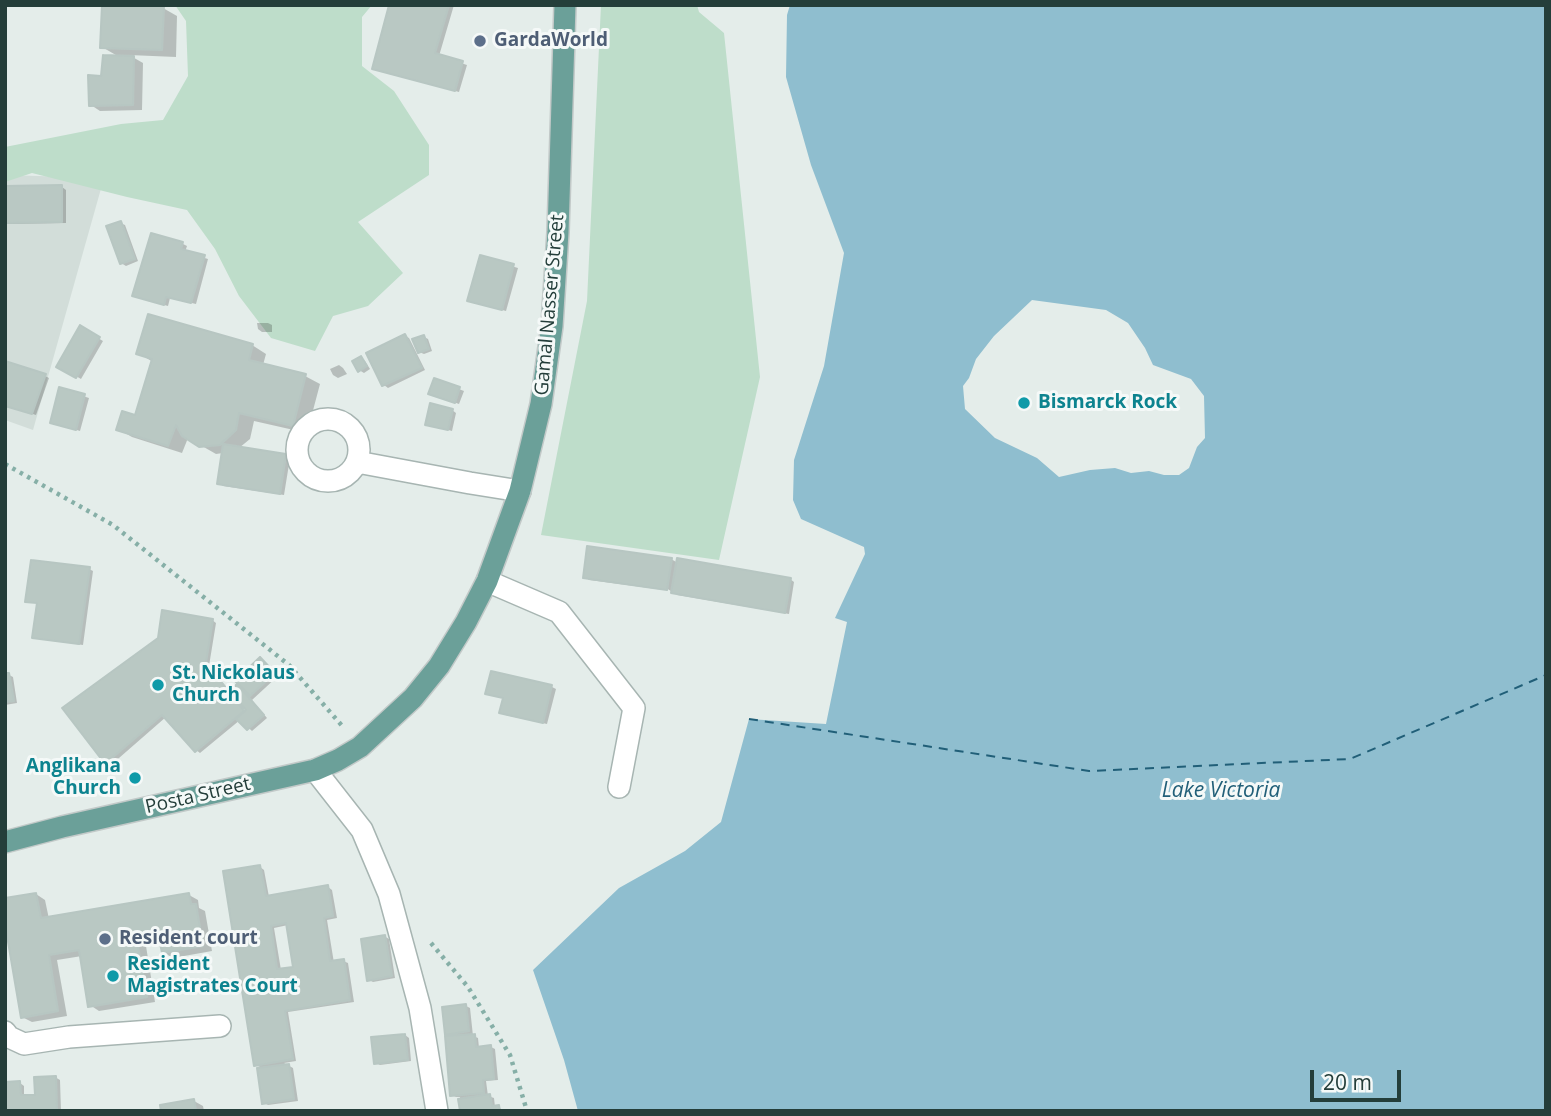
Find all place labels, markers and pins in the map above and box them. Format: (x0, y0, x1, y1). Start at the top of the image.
place label: GardaWorld (494, 30, 608, 52)
marker: GardaWorld (472, 33, 488, 49)
place label: Bismarck Rock (1038, 392, 1177, 414)
marker: Bismarck Rock (1016, 395, 1032, 411)
place label: St. Nickolaus Church (172, 663, 295, 707)
marker: St. Nickolaus Church (150, 677, 166, 693)
place label: Anglikana Church (26, 756, 121, 800)
marker: Anglikana Church (127, 770, 143, 786)
place label: Resident court (119, 928, 258, 950)
marker: Resident court (97, 931, 113, 947)
place label: Resident Magistrates Court (127, 954, 298, 998)
marker: Resident Magistrates Court (105, 968, 121, 984)

